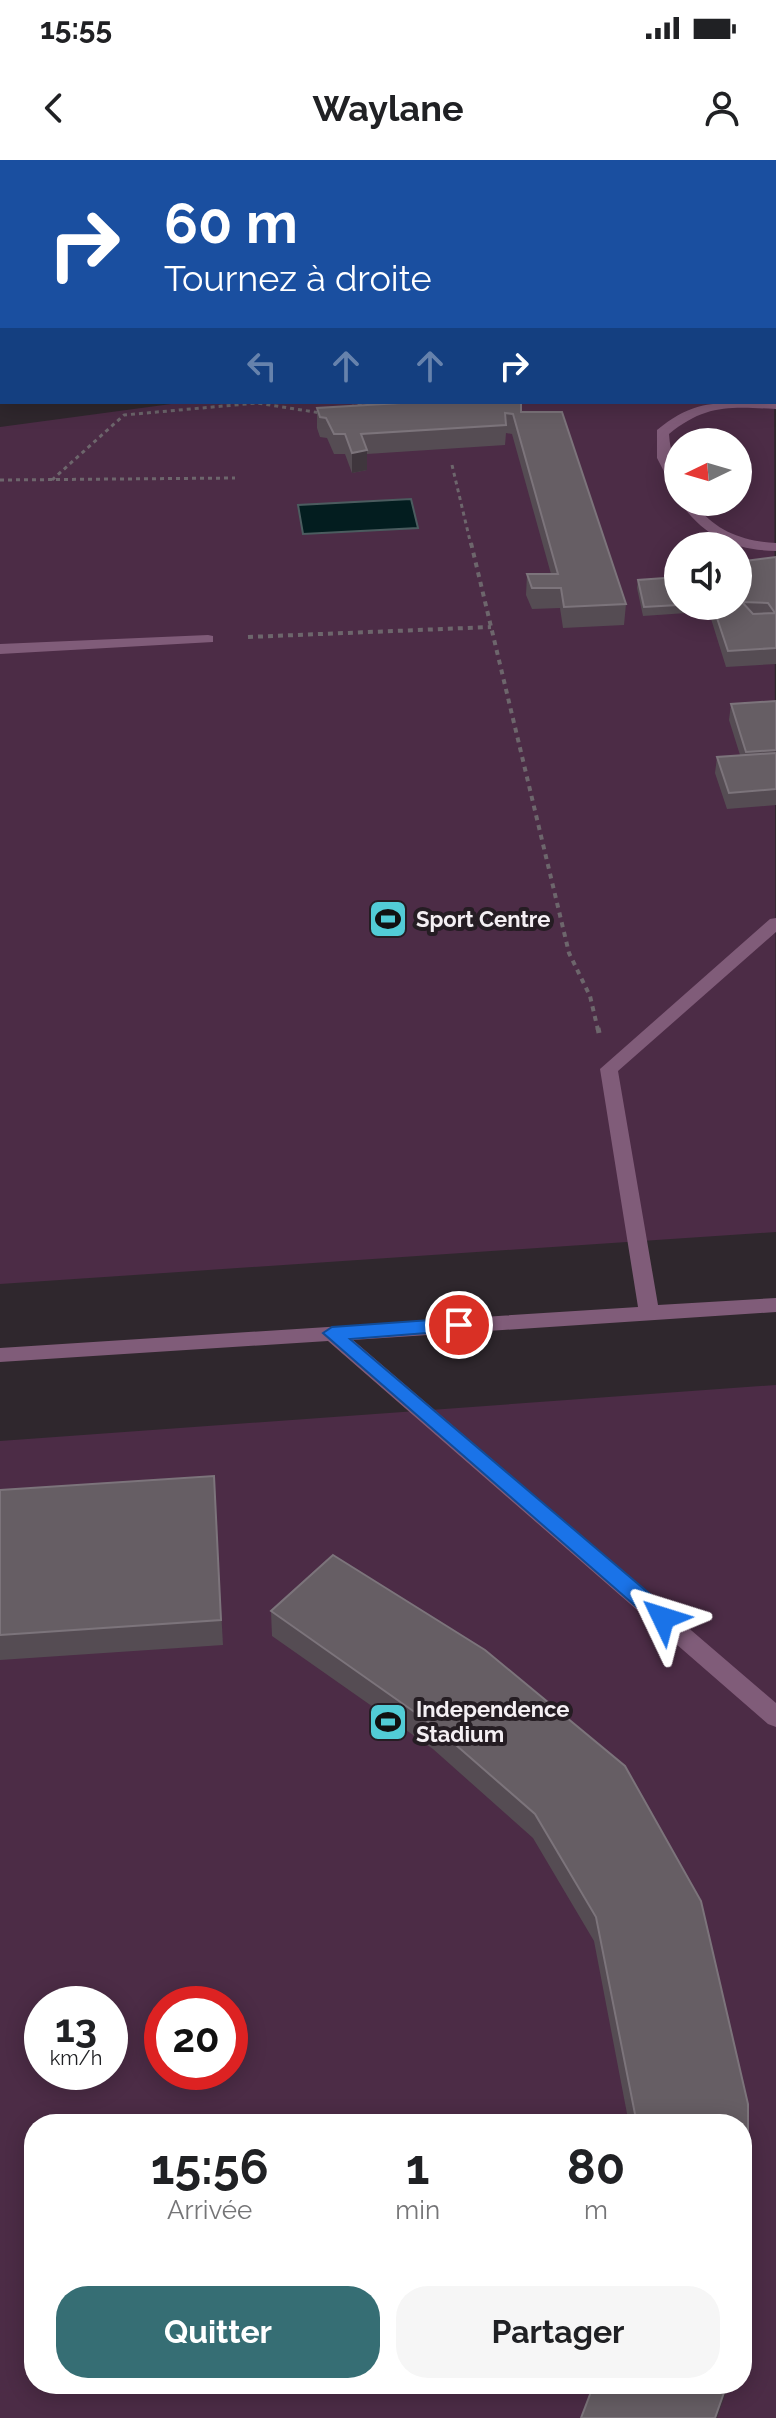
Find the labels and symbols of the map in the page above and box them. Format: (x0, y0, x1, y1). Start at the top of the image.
north arrow (664, 428, 752, 516)
sports icon: Sport Centre (367, 898, 409, 940)
place label: Sport Centre (416, 906, 550, 932)
pin (425, 1291, 493, 1359)
position arrow (621, 1576, 705, 1660)
place label: Independence Stadium (416, 1696, 570, 1747)
sports icon: Independence Stadium (367, 1701, 409, 1743)
speed limit sign: 20 (144, 1986, 248, 2090)

